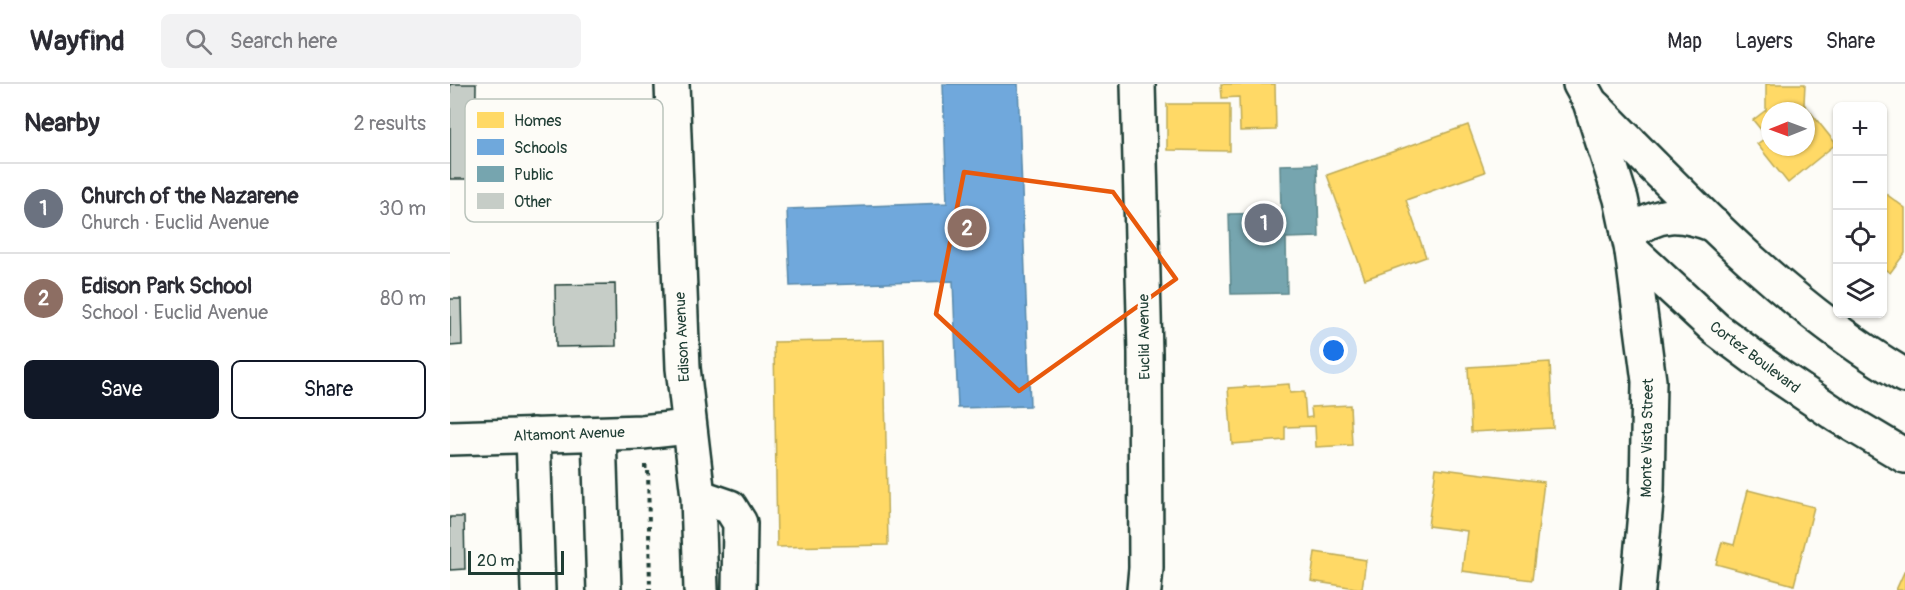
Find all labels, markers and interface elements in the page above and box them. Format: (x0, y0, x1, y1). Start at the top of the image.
search box (161, 14, 581, 68)
text: Wayfind (30, 24, 125, 59)
icon: search (182, 25, 215, 58)
text: Search here (230, 27, 337, 55)
text: Map (1667, 28, 1702, 55)
text: Layers (1735, 28, 1793, 55)
text: Share (1826, 28, 1875, 55)
legend (465, 99, 663, 222)
north arrow (1761, 102, 1815, 156)
map controls (1833, 102, 1887, 318)
button: + (1833, 102, 1887, 156)
text: Nearby (24, 107, 100, 139)
text: 2 results (354, 111, 426, 136)
text: Homes (514, 111, 562, 131)
text: Schools (514, 138, 567, 158)
button: − (1833, 156, 1887, 210)
text: Public (514, 165, 554, 185)
text: Church of the Nazarene (81, 182, 298, 210)
text: Other (514, 192, 552, 212)
text: 1 (40, 196, 47, 221)
text: 30 m (379, 196, 426, 221)
pin: 1 (1244, 200, 1284, 246)
pin: 2 (948, 206, 986, 250)
text: Church · Euclid Avenue (81, 210, 269, 235)
button: locate (1833, 210, 1887, 264)
button: layers (1833, 264, 1887, 318)
text: Edison Park School (81, 272, 252, 300)
text: 2 (38, 286, 49, 311)
text: 80 m (380, 286, 426, 311)
street label: Edison Avenue (671, 291, 694, 383)
street label: Euclid Avenue (1134, 293, 1155, 380)
text: School · Euclid Avenue (81, 300, 268, 325)
street label: Cortez Boulevard (1706, 317, 1804, 398)
your location (1319, 336, 1348, 365)
button: Save (24, 360, 219, 419)
button: Share (231, 360, 426, 419)
street label: Monte Vista Street (1637, 377, 1658, 498)
street label: Altamont Avenue (513, 423, 626, 446)
scale bar (468, 548, 564, 576)
text: 20 m (477, 551, 515, 571)

